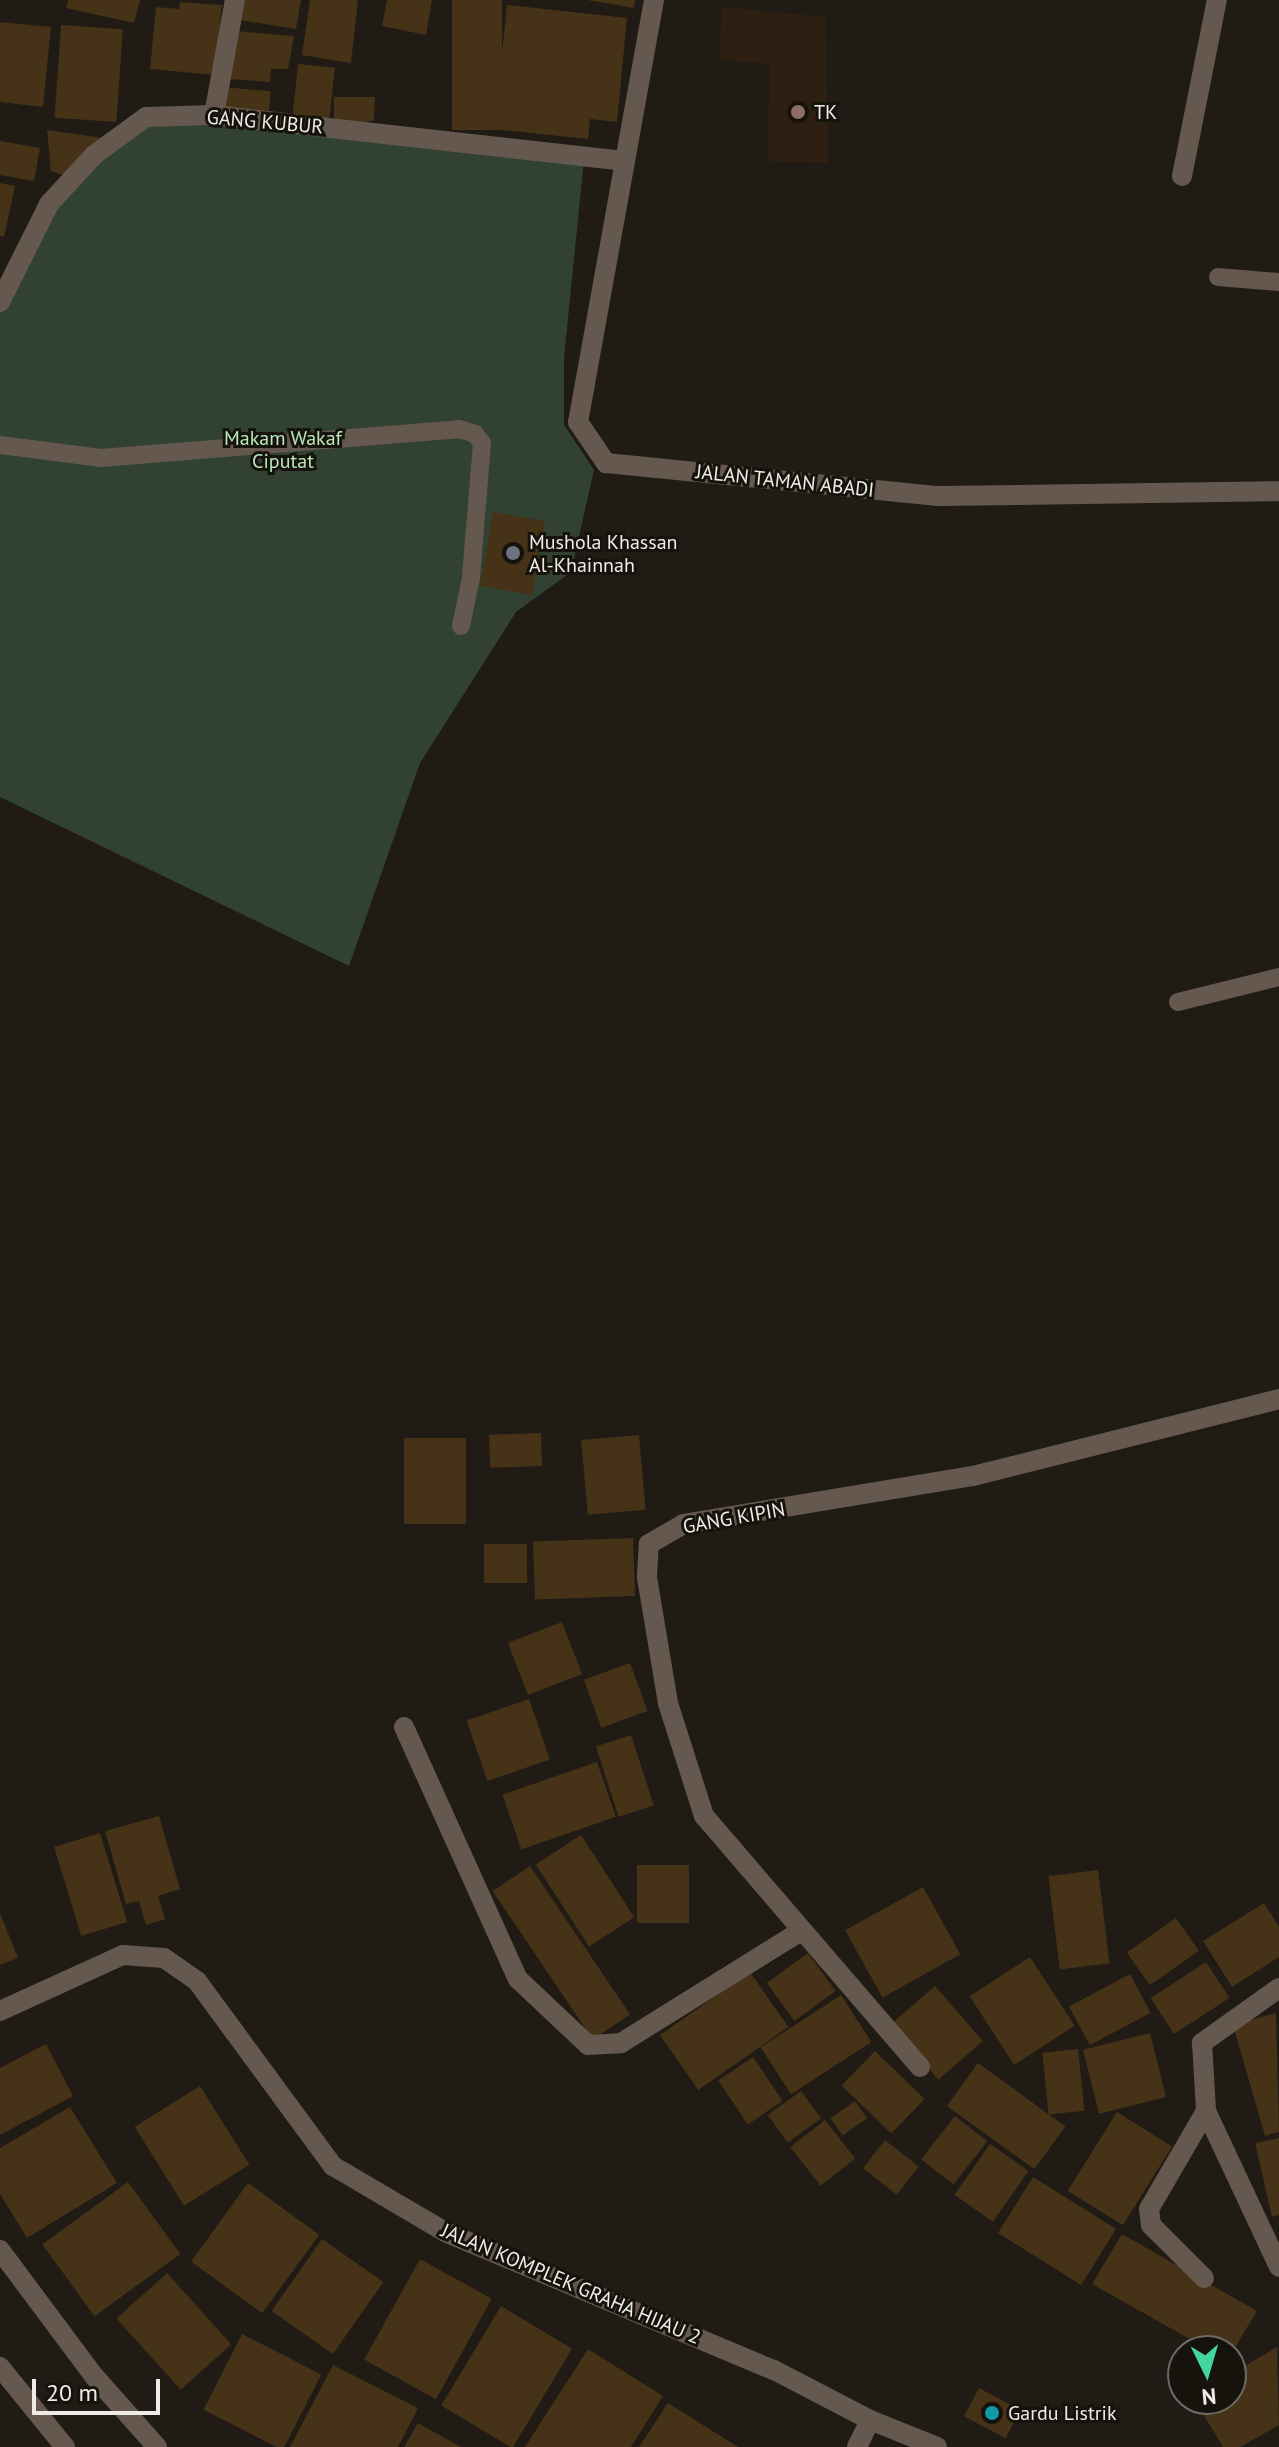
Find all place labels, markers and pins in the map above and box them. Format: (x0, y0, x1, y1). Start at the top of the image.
place label: TK (814, 100, 837, 124)
marker: TK (789, 103, 807, 121)
place label: Mushola Khassan Al-Khainnah (529, 530, 678, 577)
marker: Mushola Khassan Al-Khainnah (504, 544, 522, 562)
place label: Gardu Listrik (1008, 2401, 1116, 2425)
marker: Gardu Listrik (983, 2404, 1001, 2422)

